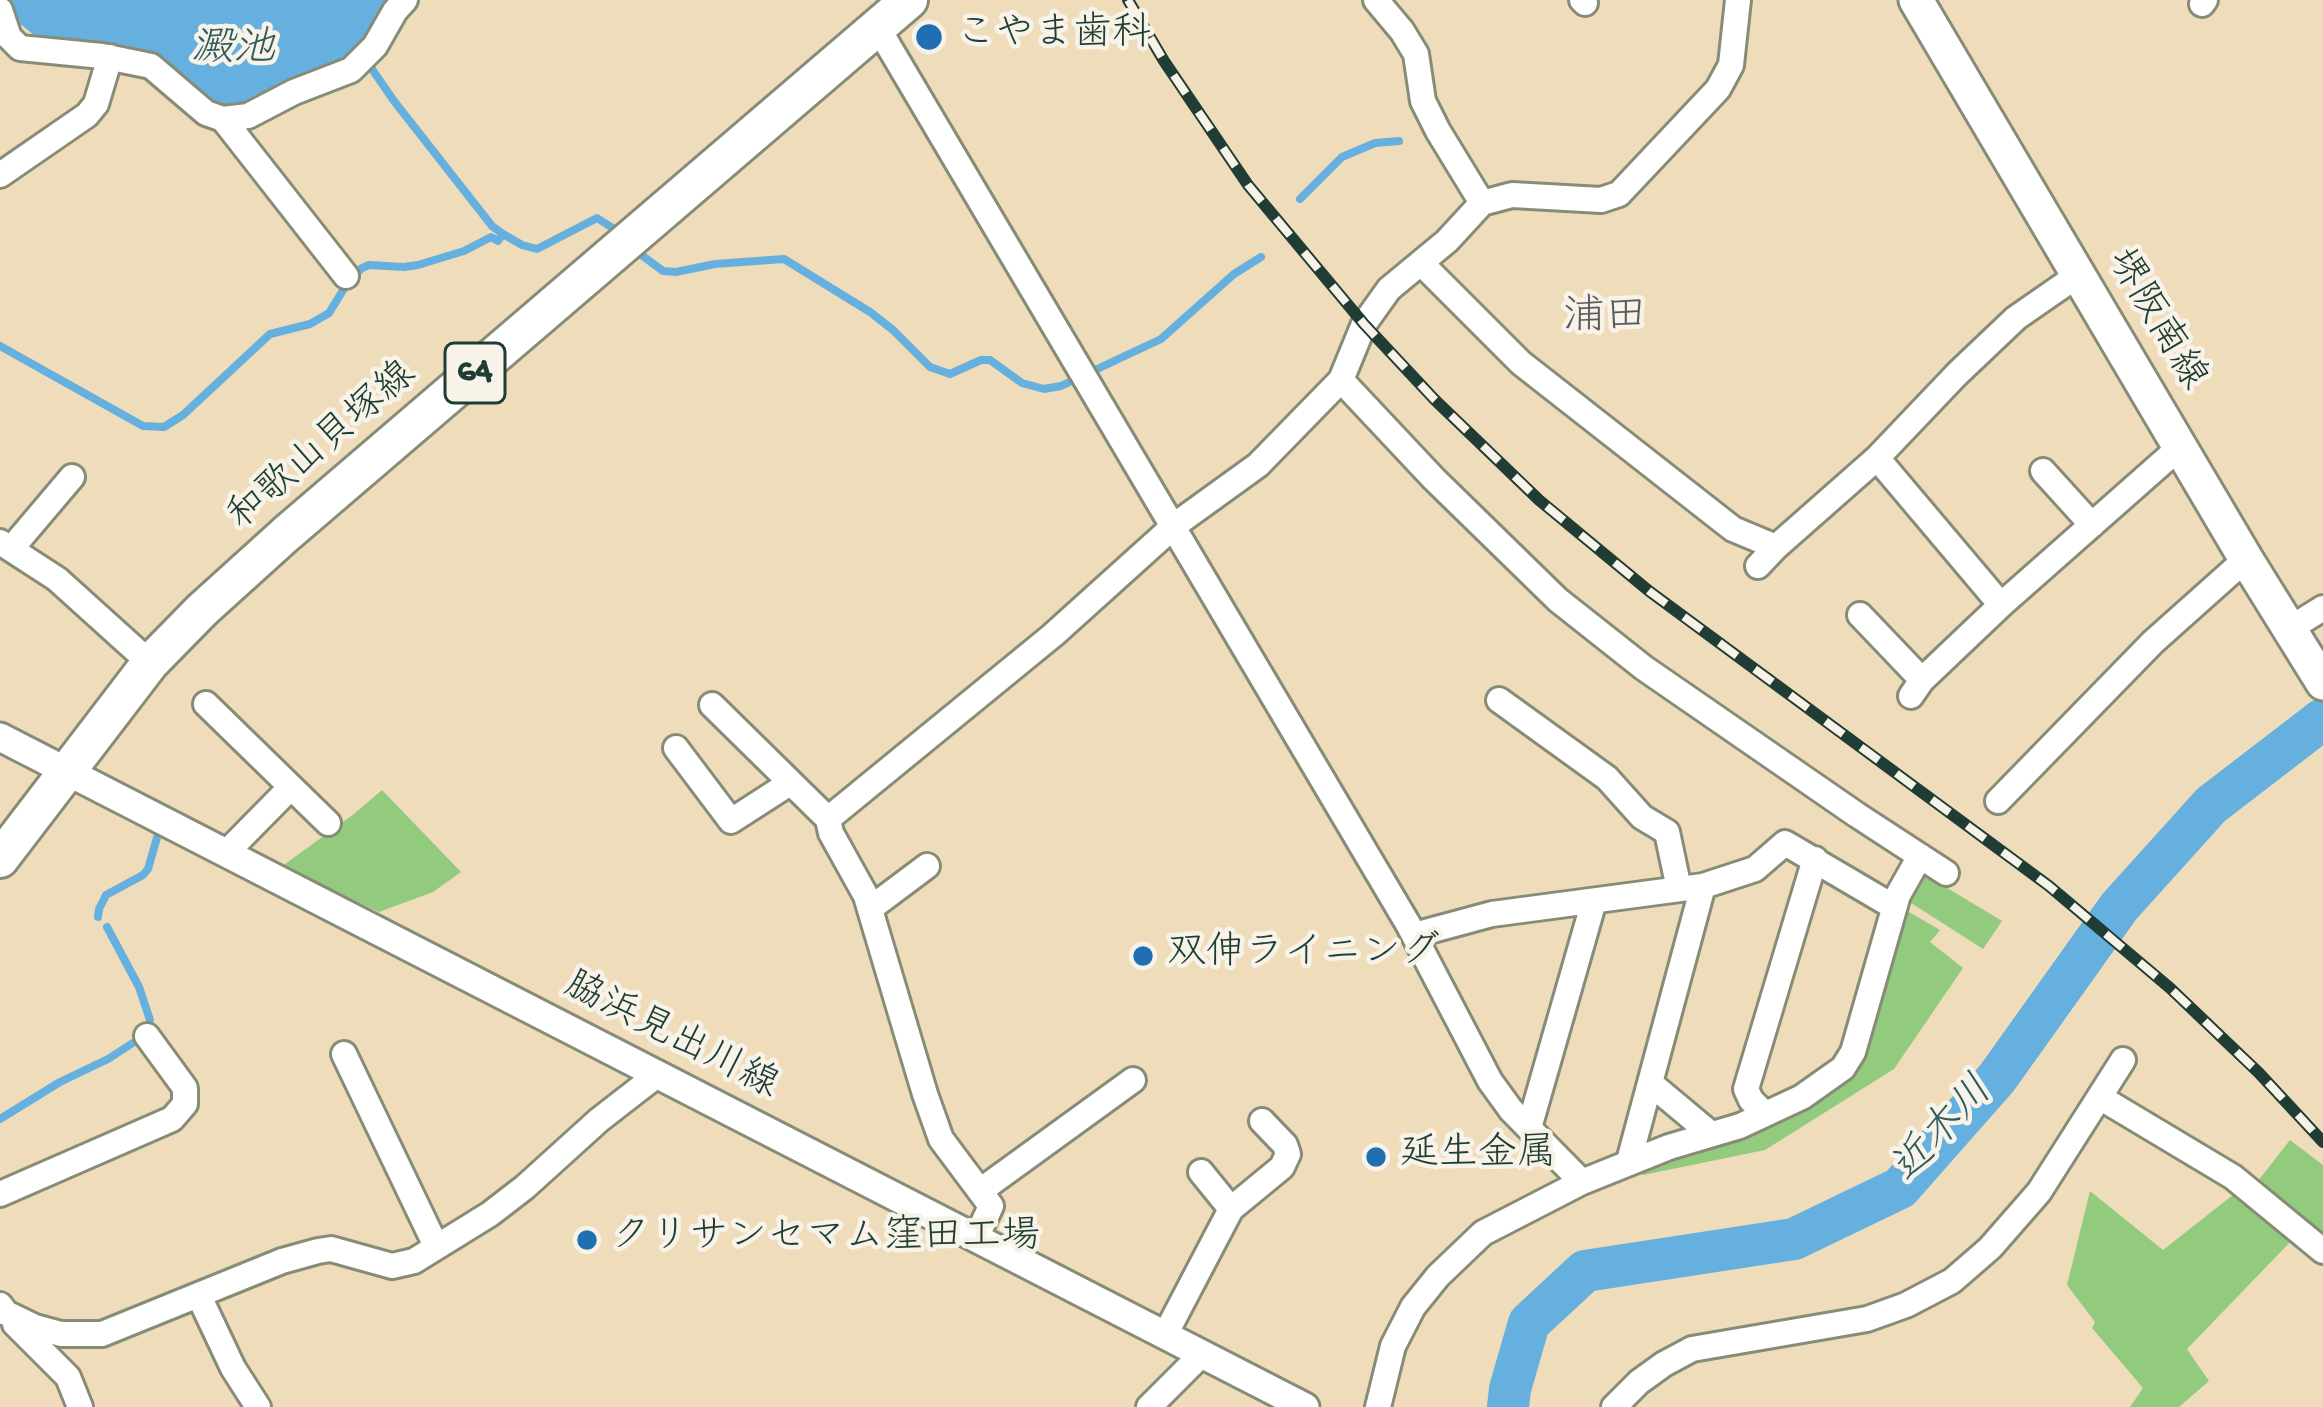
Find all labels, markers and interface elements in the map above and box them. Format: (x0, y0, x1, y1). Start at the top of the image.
place label: こやま歯科 (956, 14, 1151, 60)
marker: こやま歯科 (913, 21, 945, 53)
water label: 澱池 (191, 28, 275, 78)
street label: 堺阪南線 (2094, 242, 2214, 400)
district label: 浦田 (1563, 296, 1647, 346)
road number: 64 (445, 343, 505, 403)
street label: 和歌山貝塚線 (220, 354, 428, 542)
place label: 双伸ライニング (1167, 933, 1440, 979)
marker: 双伸ライニング (1130, 943, 1156, 969)
street label: 脇浜見出川線 (555, 964, 785, 1112)
water label: 近木川 (1884, 1069, 2006, 1195)
place label: 延生金属 (1400, 1134, 1556, 1180)
marker: 延生金属 (1363, 1144, 1389, 1170)
place label: クリサンセマム窪田工場 (611, 1217, 1040, 1263)
marker: クリサンセマム窪田工場 (574, 1227, 600, 1253)

